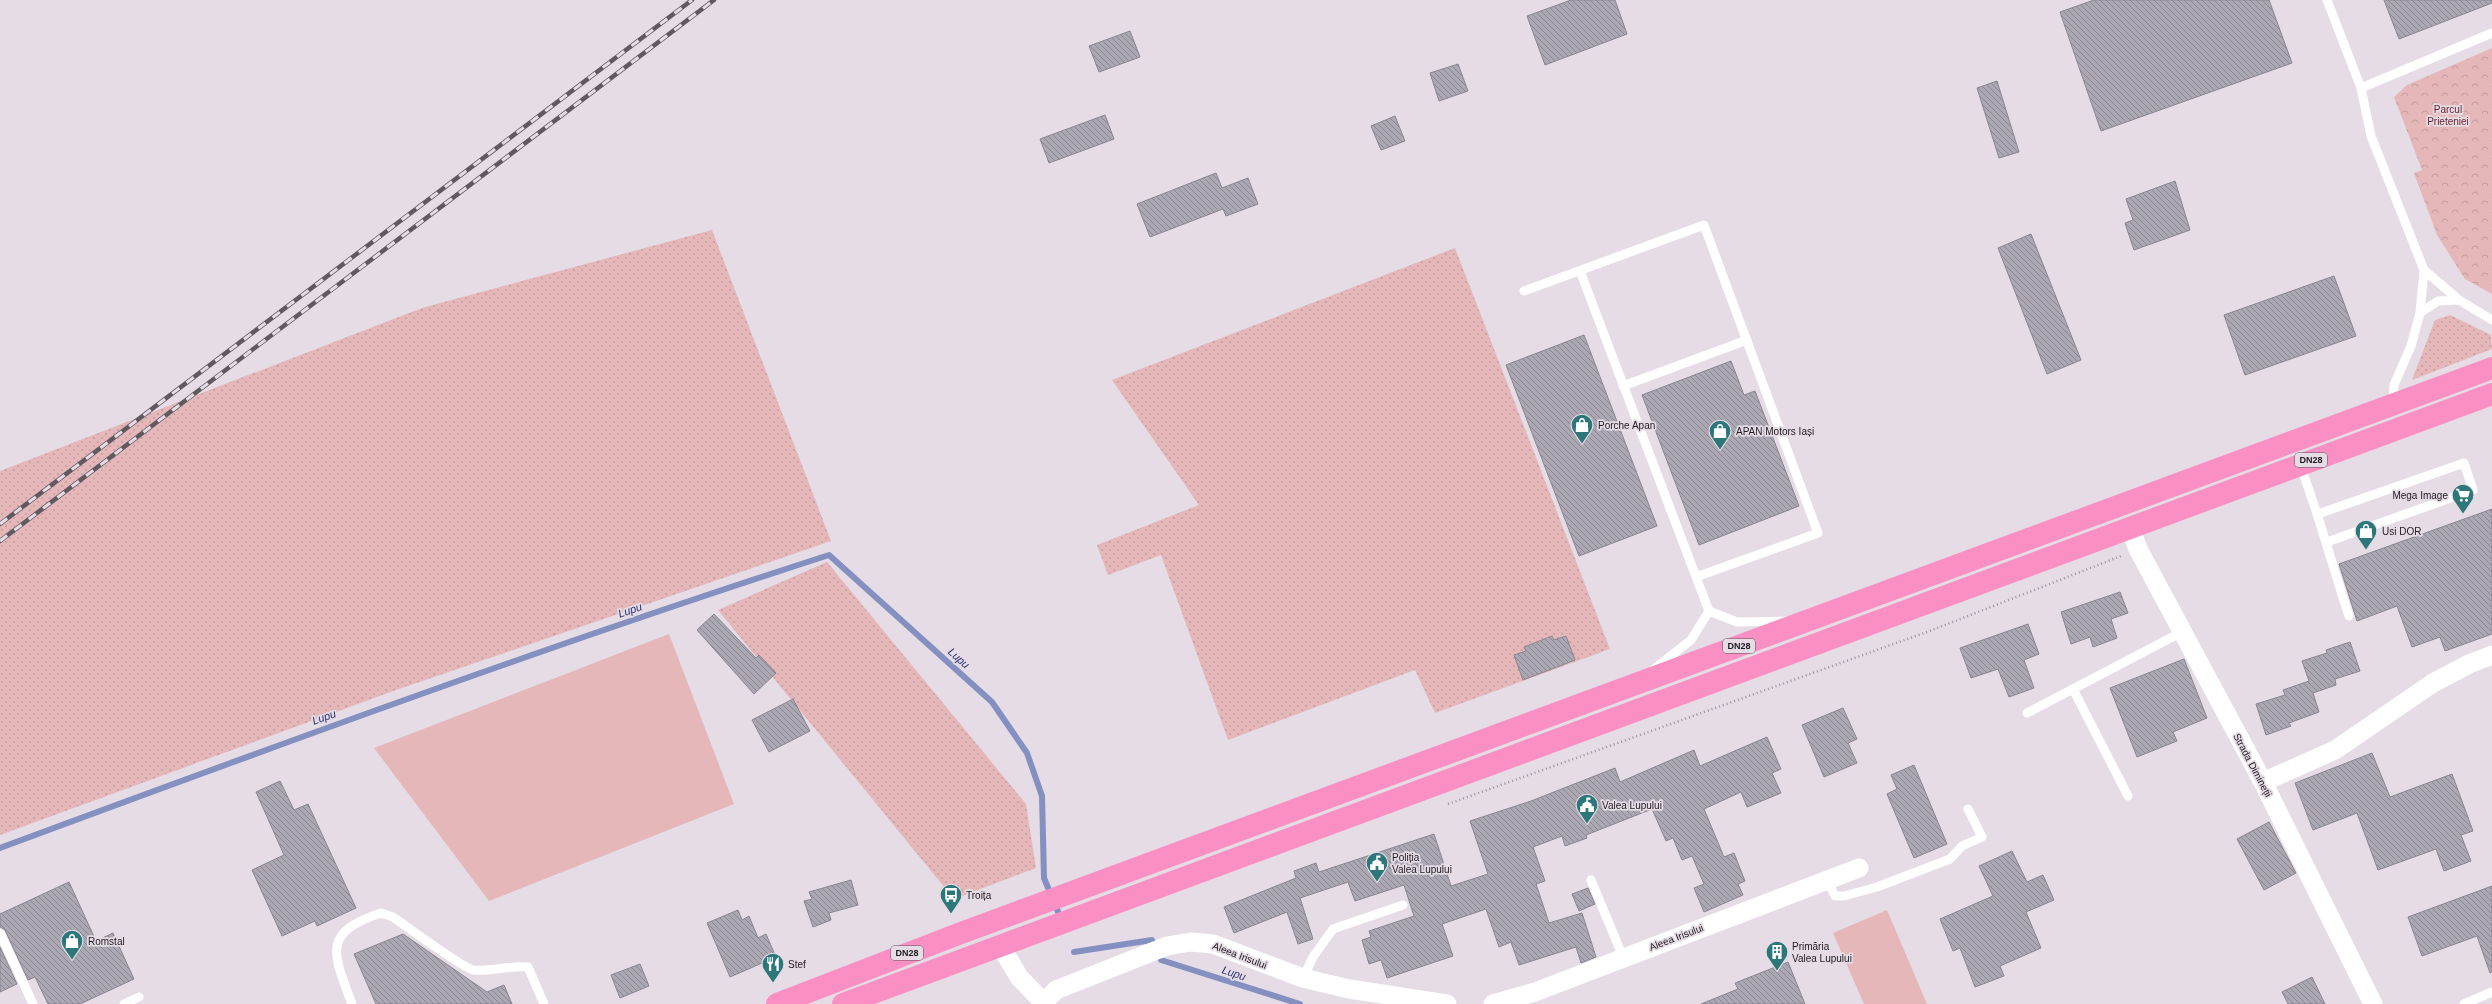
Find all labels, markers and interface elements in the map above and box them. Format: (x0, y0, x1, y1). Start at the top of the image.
park label: Parcul Prieteniei (2427, 104, 2469, 127)
shop icon: Porche Apan (1569, 412, 1595, 445)
shop icon: APAN Motors Iași (1707, 418, 1733, 451)
place label: Porche Apan (1598, 420, 1655, 431)
place label: APAN Motors Iași (1736, 426, 1814, 437)
road number: DN28 (2295, 453, 2327, 467)
supermarket icon: Mega Image (2450, 482, 2476, 515)
place label: Mega Image (2392, 490, 2448, 501)
shop icon: Usi DOR (2353, 518, 2379, 551)
place label: Usi DOR (2382, 526, 2421, 537)
water label: Lupu (616, 600, 644, 620)
road number: DN28 (1723, 639, 1755, 653)
water label: Lupu (946, 645, 972, 671)
water label: Lupu (310, 707, 338, 727)
street label: Strada Dimineții (2231, 731, 2274, 799)
public building icon: Valea Lupului (1574, 792, 1600, 825)
place label: Valea Lupului (1602, 800, 1662, 811)
public building icon: Poliția Valea Lupului (1364, 850, 1390, 883)
place label: Poliția Valea Lupului (1392, 852, 1452, 875)
bus stop icon: Troița (938, 882, 964, 915)
place label: Troița (966, 890, 992, 901)
street label: Aleea Irisului (1647, 922, 1705, 953)
shop icon: Romstal (59, 928, 85, 961)
place label: Romstal (88, 936, 125, 947)
building icon: Primăria Valea Lupului (1764, 939, 1790, 972)
street label: Aleea Irisului (1211, 940, 1269, 971)
place label: Primăria Valea Lupului (1792, 941, 1852, 964)
road number: DN28 (891, 946, 923, 960)
restaurant icon: Stef (760, 951, 786, 984)
place label: Stef (788, 959, 806, 970)
water label: Lupu (1221, 964, 1247, 982)

